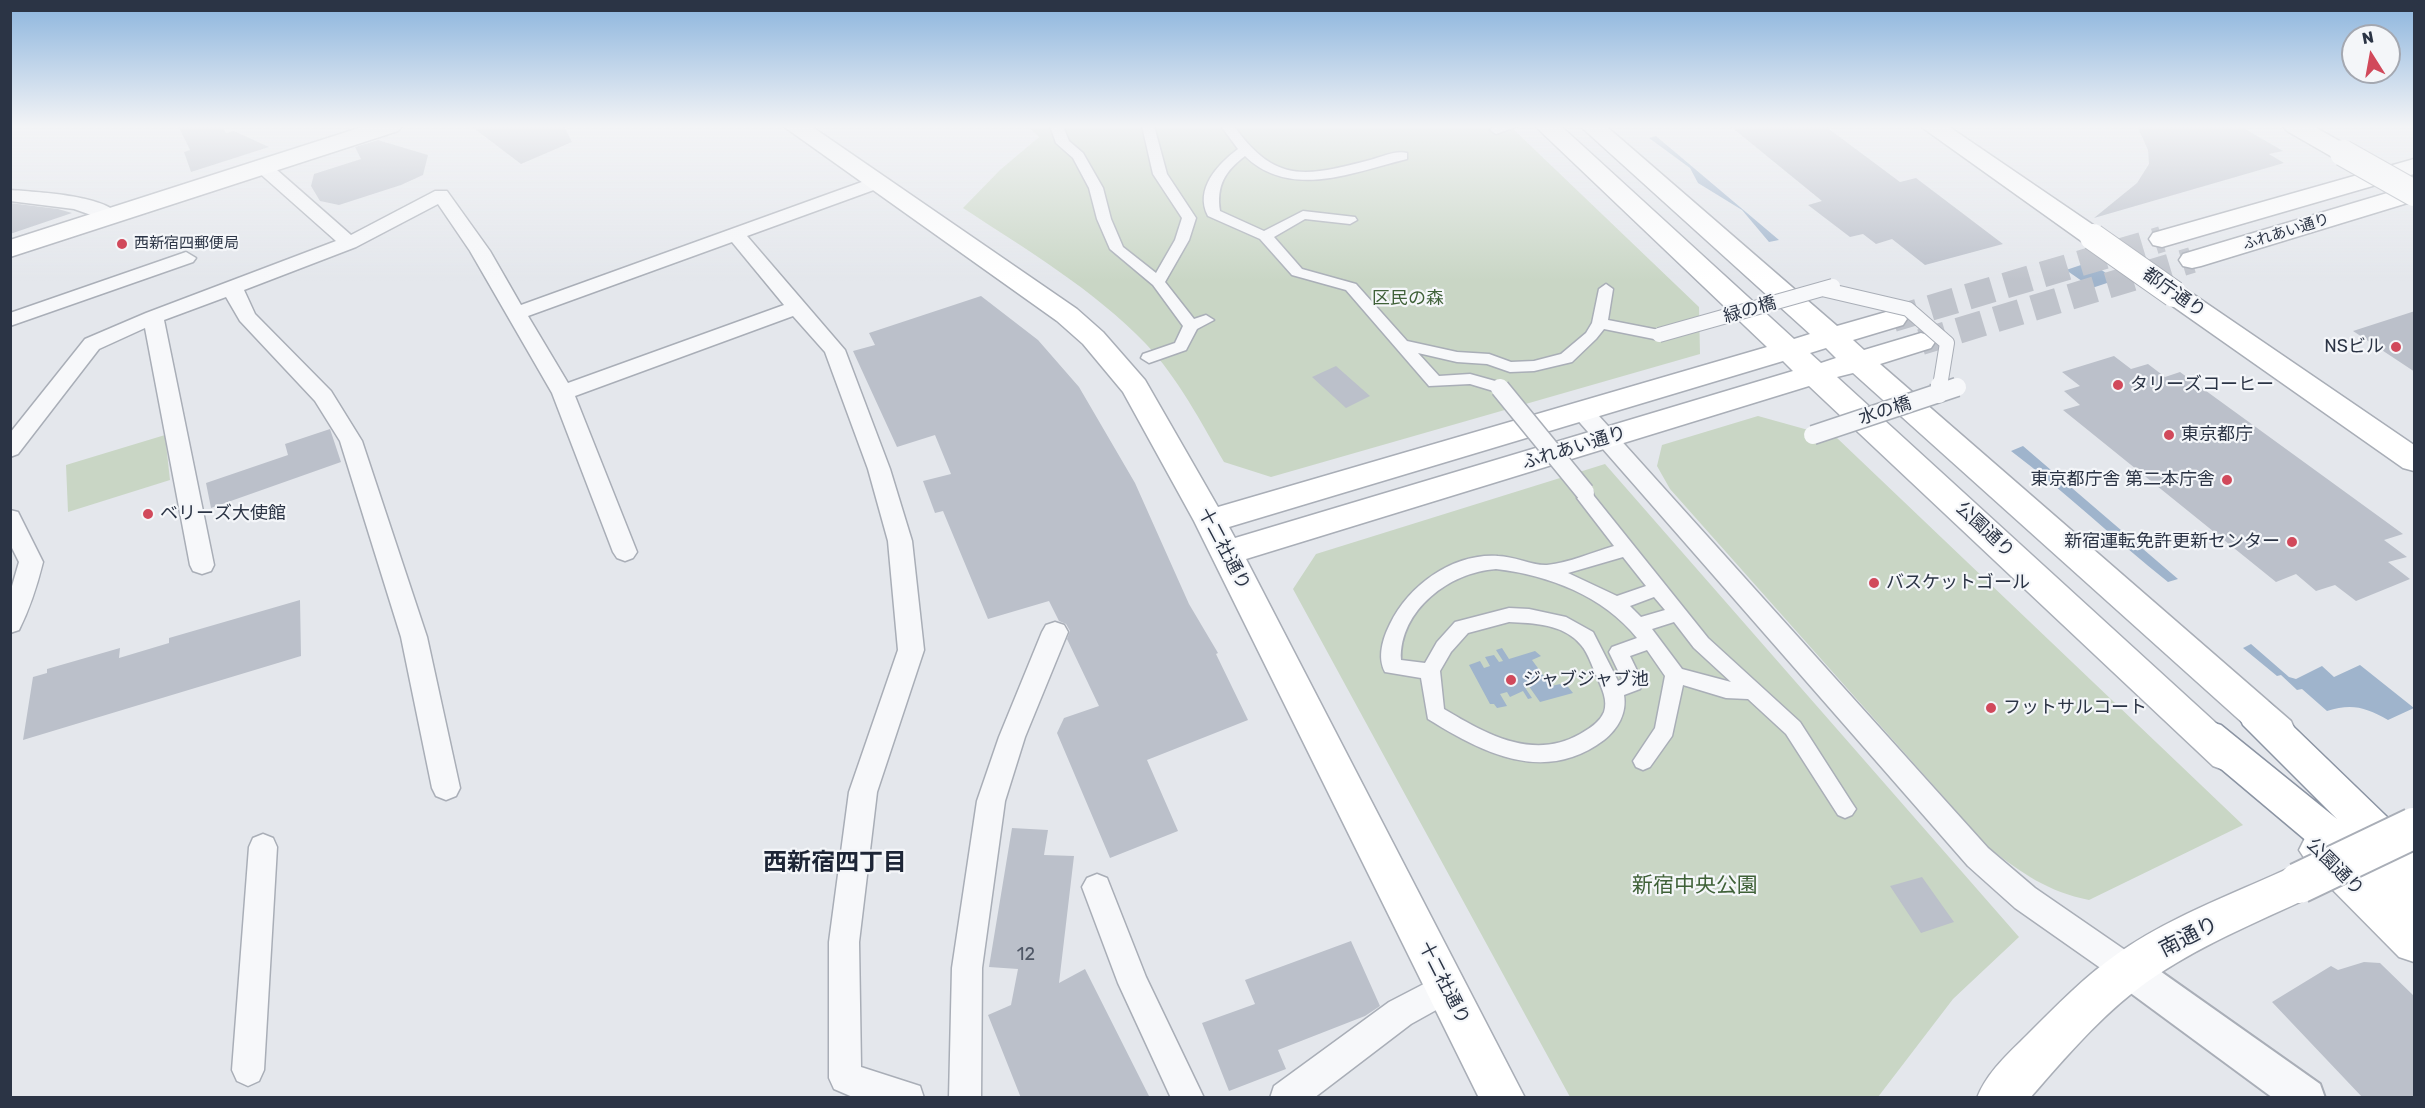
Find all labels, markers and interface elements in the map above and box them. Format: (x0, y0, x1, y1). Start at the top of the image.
north arrow (2341, 24, 2401, 84)
text: N (2360, 27, 2375, 48)
street label: ふれあい通り (2240, 210, 2332, 254)
place label: 西新宿四郵便局 (134, 235, 239, 253)
marker: 西新宿四郵便局 (115, 237, 129, 251)
street label: 都庁通り (2138, 264, 2210, 322)
park label: 区民の森 (1372, 288, 1444, 310)
street label: 緑の橋 (1721, 292, 1779, 328)
place label: NSビル (2324, 336, 2384, 358)
marker: NSビル (2389, 340, 2403, 354)
place label: タリーズコーヒー (2130, 374, 2274, 396)
marker: タリーズコーヒー (2111, 378, 2125, 392)
street label: 水の橋 (1856, 392, 1914, 430)
street label: ふれあい通り (1519, 422, 1629, 474)
place label: 東京都庁 (2181, 424, 2253, 446)
marker: 東京都庁 (2162, 428, 2176, 442)
place label: 東京都庁舎 第二本庁舎 (2031, 469, 2215, 491)
marker: 東京都庁舎 第二本庁舎 (2220, 473, 2234, 487)
street label: 公園通り (1951, 498, 2019, 562)
place label: ベリーズ大使館 (160, 503, 286, 525)
street label: 十二社通り (1193, 504, 1255, 594)
marker: ベリーズ大使館 (141, 507, 155, 521)
place label: 新宿運転免許更新センター (2064, 531, 2280, 553)
marker: 新宿運転免許更新センター (2285, 535, 2299, 549)
place label: バスケットゴール (1886, 572, 2030, 594)
marker: バスケットゴール (1867, 576, 1881, 590)
place label: ジャブジャブ池 (1523, 669, 1649, 691)
marker: ジャブジャブ池 (1504, 673, 1518, 687)
place label: フットサルコート (2003, 697, 2147, 719)
marker: フットサルコート (1984, 701, 1998, 715)
street label: 公園通り (2302, 834, 2368, 900)
district label: 西新宿四丁目 (763, 849, 907, 877)
park label: 新宿中央公園 (1632, 873, 1758, 899)
street label: 南通り (2155, 911, 2223, 963)
street label: 十二社通り (1414, 938, 1474, 1028)
house number: 12 (1017, 944, 1035, 966)

